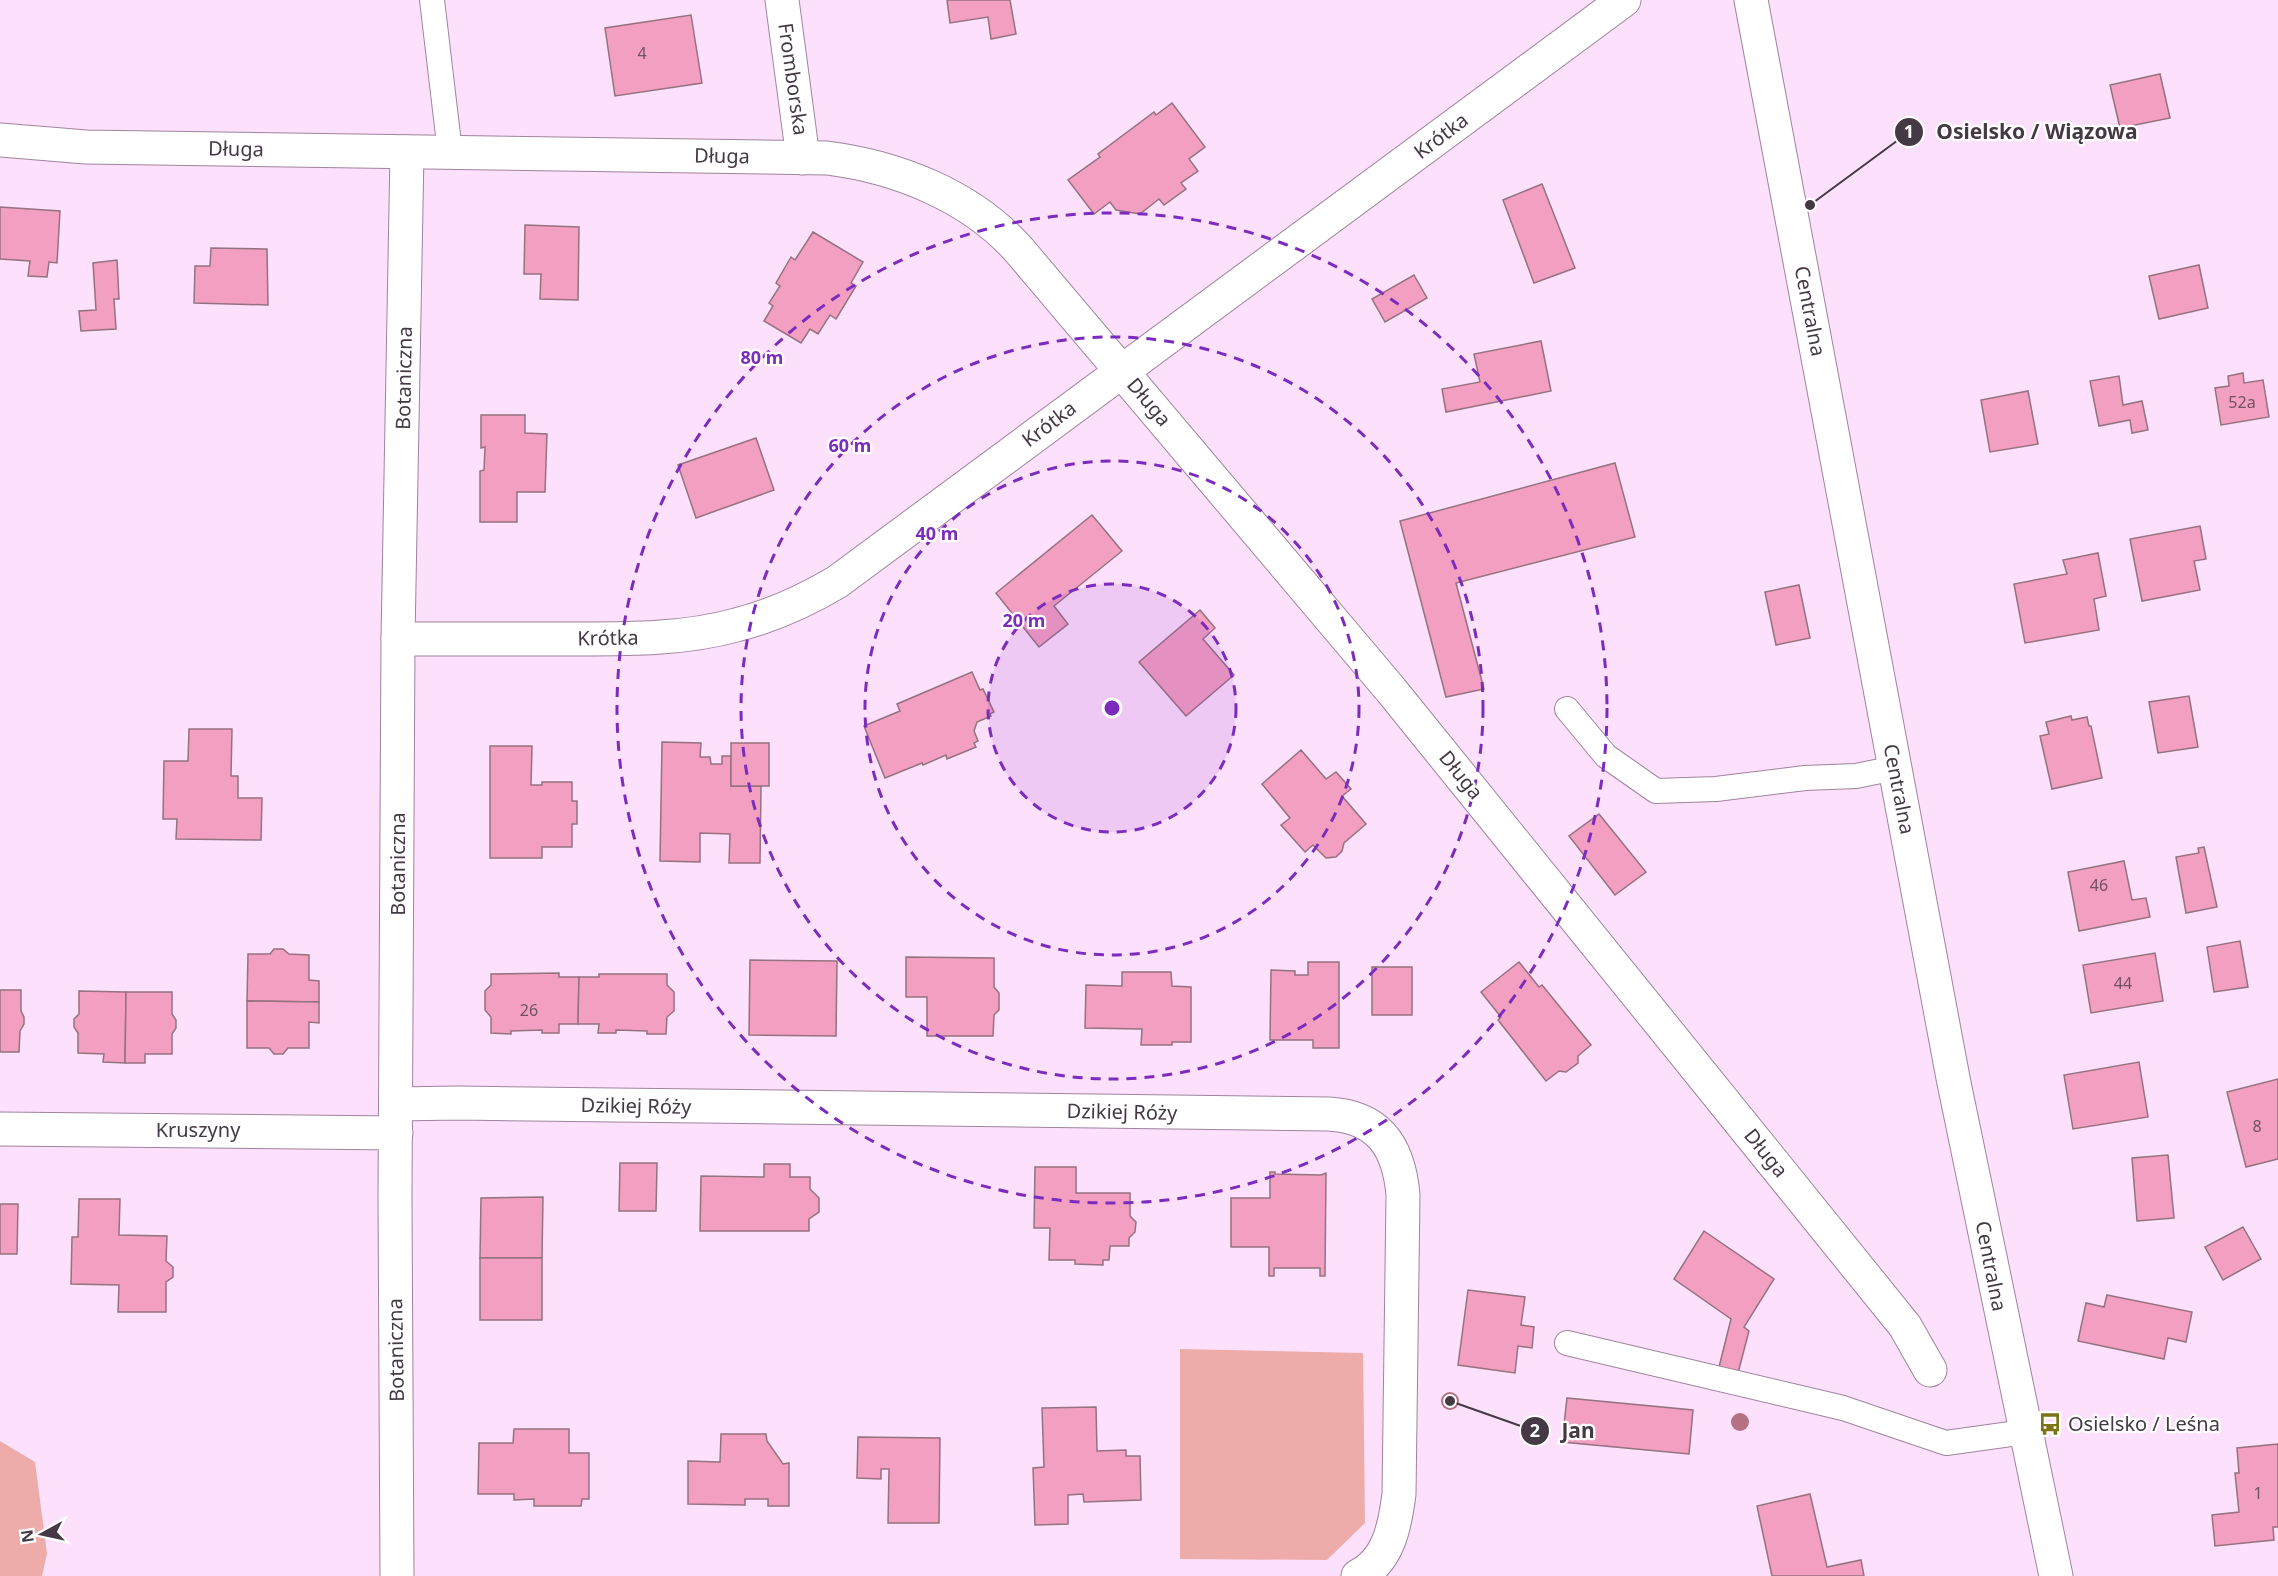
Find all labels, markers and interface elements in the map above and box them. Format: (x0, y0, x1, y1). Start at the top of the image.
street label: Fromborska (772, 21, 815, 137)
house number: 4 (637, 42, 647, 64)
street label: Krótka (1408, 106, 1473, 165)
callout: Osielsko / Wiązowa (1894, 112, 2150, 151)
text: Osielsko / Wiązowa (1936, 117, 2138, 145)
text: 1 (1904, 119, 1914, 143)
street label: Długa (208, 135, 264, 162)
street label: Długa (694, 142, 750, 169)
street label: Centralna (1789, 264, 1832, 358)
street label: Botaniczna (389, 326, 418, 430)
text: 80 m (741, 345, 783, 369)
street label: Długa (1121, 372, 1178, 432)
house number: 52a (2228, 391, 2256, 413)
street label: Krótka (1016, 394, 1081, 453)
text: 60 m (829, 433, 871, 457)
text: 40 m (916, 521, 958, 545)
text: 20 m (1003, 608, 1045, 632)
street label: Krótka (577, 623, 639, 652)
centre of rings (1102, 698, 1122, 718)
street label: Centralna (1878, 742, 1921, 836)
street label: Długa (1433, 745, 1489, 805)
street label: Botaniczna (384, 812, 411, 916)
house number: 46 (2090, 874, 2108, 896)
house number: 44 (2114, 972, 2132, 994)
house number: 26 (520, 999, 538, 1021)
street label: Dzikiej Róży (580, 1091, 692, 1120)
street label: Dzikiej Róży (1066, 1097, 1178, 1126)
house number: 8 (2252, 1115, 2262, 1137)
street label: Kruszyny (156, 1116, 241, 1143)
street label: Długa (1738, 1123, 1794, 1183)
street label: Centralna (1970, 1219, 2013, 1313)
street label: Botaniczna (381, 1298, 410, 1402)
place label: Osielsko / Leśna (2068, 1410, 2220, 1437)
callout: Jan (1520, 1411, 1607, 1450)
bus stop icon: Osielsko / Leśna (2037, 1411, 2063, 1437)
text: Jan (1559, 1416, 1595, 1444)
text: 2 (1530, 1418, 1540, 1442)
house number: 1 (2253, 1482, 2263, 1504)
north arrow (12, 1504, 72, 1564)
text: N (15, 1528, 39, 1544)

